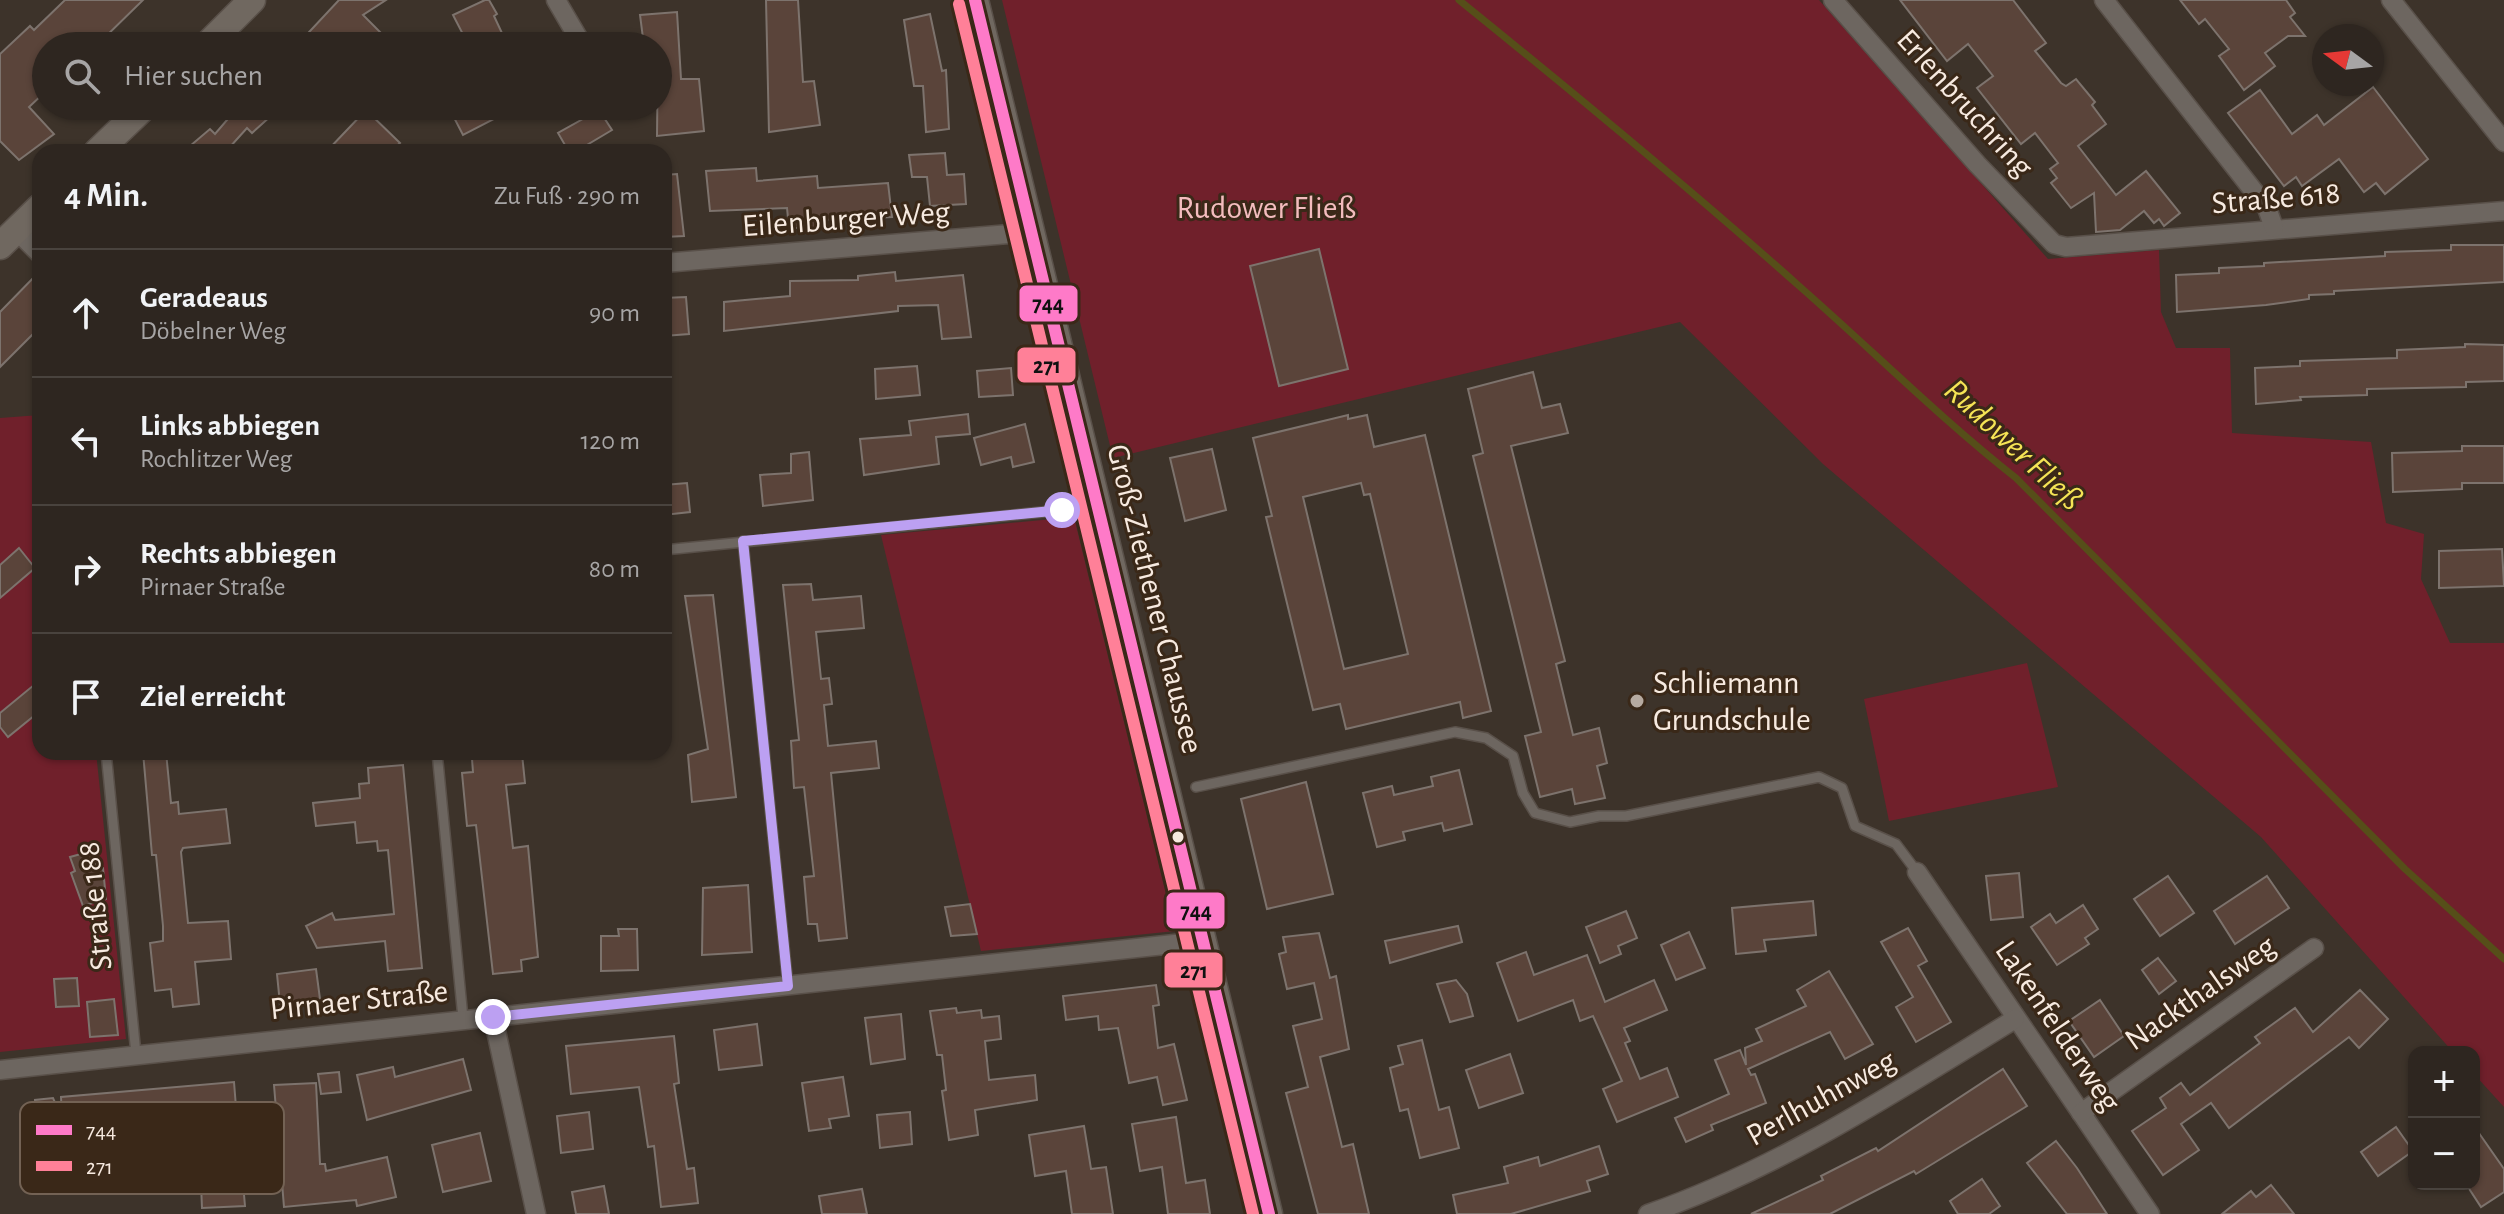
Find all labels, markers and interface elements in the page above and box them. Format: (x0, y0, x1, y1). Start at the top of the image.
street label: Erlenbruchring (1891, 23, 2039, 183)
north arrow (2312, 24, 2384, 96)
search box (32, 32, 672, 120)
icon: search (60, 54, 104, 98)
text: Hier suchen (124, 61, 263, 91)
street label: Straße 618 (2210, 176, 2342, 220)
text: 4 Min. (64, 179, 148, 213)
text: Zu Fuß · 290 m (494, 183, 640, 209)
park label: Rudower Fließ (1176, 192, 1356, 224)
street label: Eilenburger Weg (741, 196, 951, 242)
text: Geradeaus (140, 283, 268, 313)
line badge: 744 (1018, 284, 1079, 323)
icon: ahead (64, 291, 108, 335)
text: 744 (1032, 293, 1064, 315)
text: 90 m (589, 300, 640, 326)
text: Döbelner Weg (140, 318, 286, 344)
line badge: 271 (1016, 346, 1077, 384)
text: 271 (1033, 355, 1061, 377)
water label: Rudower Fließ (1937, 373, 2089, 517)
text: Links abbiegen (140, 411, 320, 441)
icon: left (64, 419, 108, 463)
text: 120 m (580, 428, 640, 454)
street label: Groß-Ziethener Chaussee (1101, 441, 1209, 757)
text: Rochlitzer Weg (140, 446, 292, 472)
route start (1044, 492, 1080, 528)
text: Rechts abbiegen (140, 539, 337, 569)
icon: right (64, 547, 108, 591)
text: 80 m (589, 556, 640, 582)
text: Pirnaer Straße (140, 574, 285, 600)
place label: Schliemann Grundschule (1653, 667, 1811, 736)
icon: arrive (64, 675, 108, 719)
text: Ziel erreicht (140, 682, 285, 712)
marker: Schliemann Grundschule (1628, 692, 1646, 710)
unlabelled marker (1170, 829, 1186, 845)
street label: Straße 188 (72, 840, 118, 972)
line badge: 744 (1165, 891, 1226, 930)
text: 744 (1180, 900, 1212, 922)
street label: Nackthalsweg (2119, 929, 2281, 1056)
street label: Lakenfelderweg (1989, 935, 2127, 1117)
line badge: 271 (1163, 951, 1224, 989)
text: 271 (1180, 960, 1208, 982)
street label: Pirnaer Straße (268, 975, 450, 1025)
route end (475, 999, 511, 1035)
street label: Perlhuhnweg (1741, 1044, 1901, 1152)
map controls (2408, 1046, 2480, 1190)
button: + (2408, 1046, 2480, 1118)
legend (20, 1102, 284, 1194)
button: − (2408, 1118, 2480, 1190)
text: 744 (86, 1120, 116, 1142)
text: 271 (86, 1156, 113, 1178)

